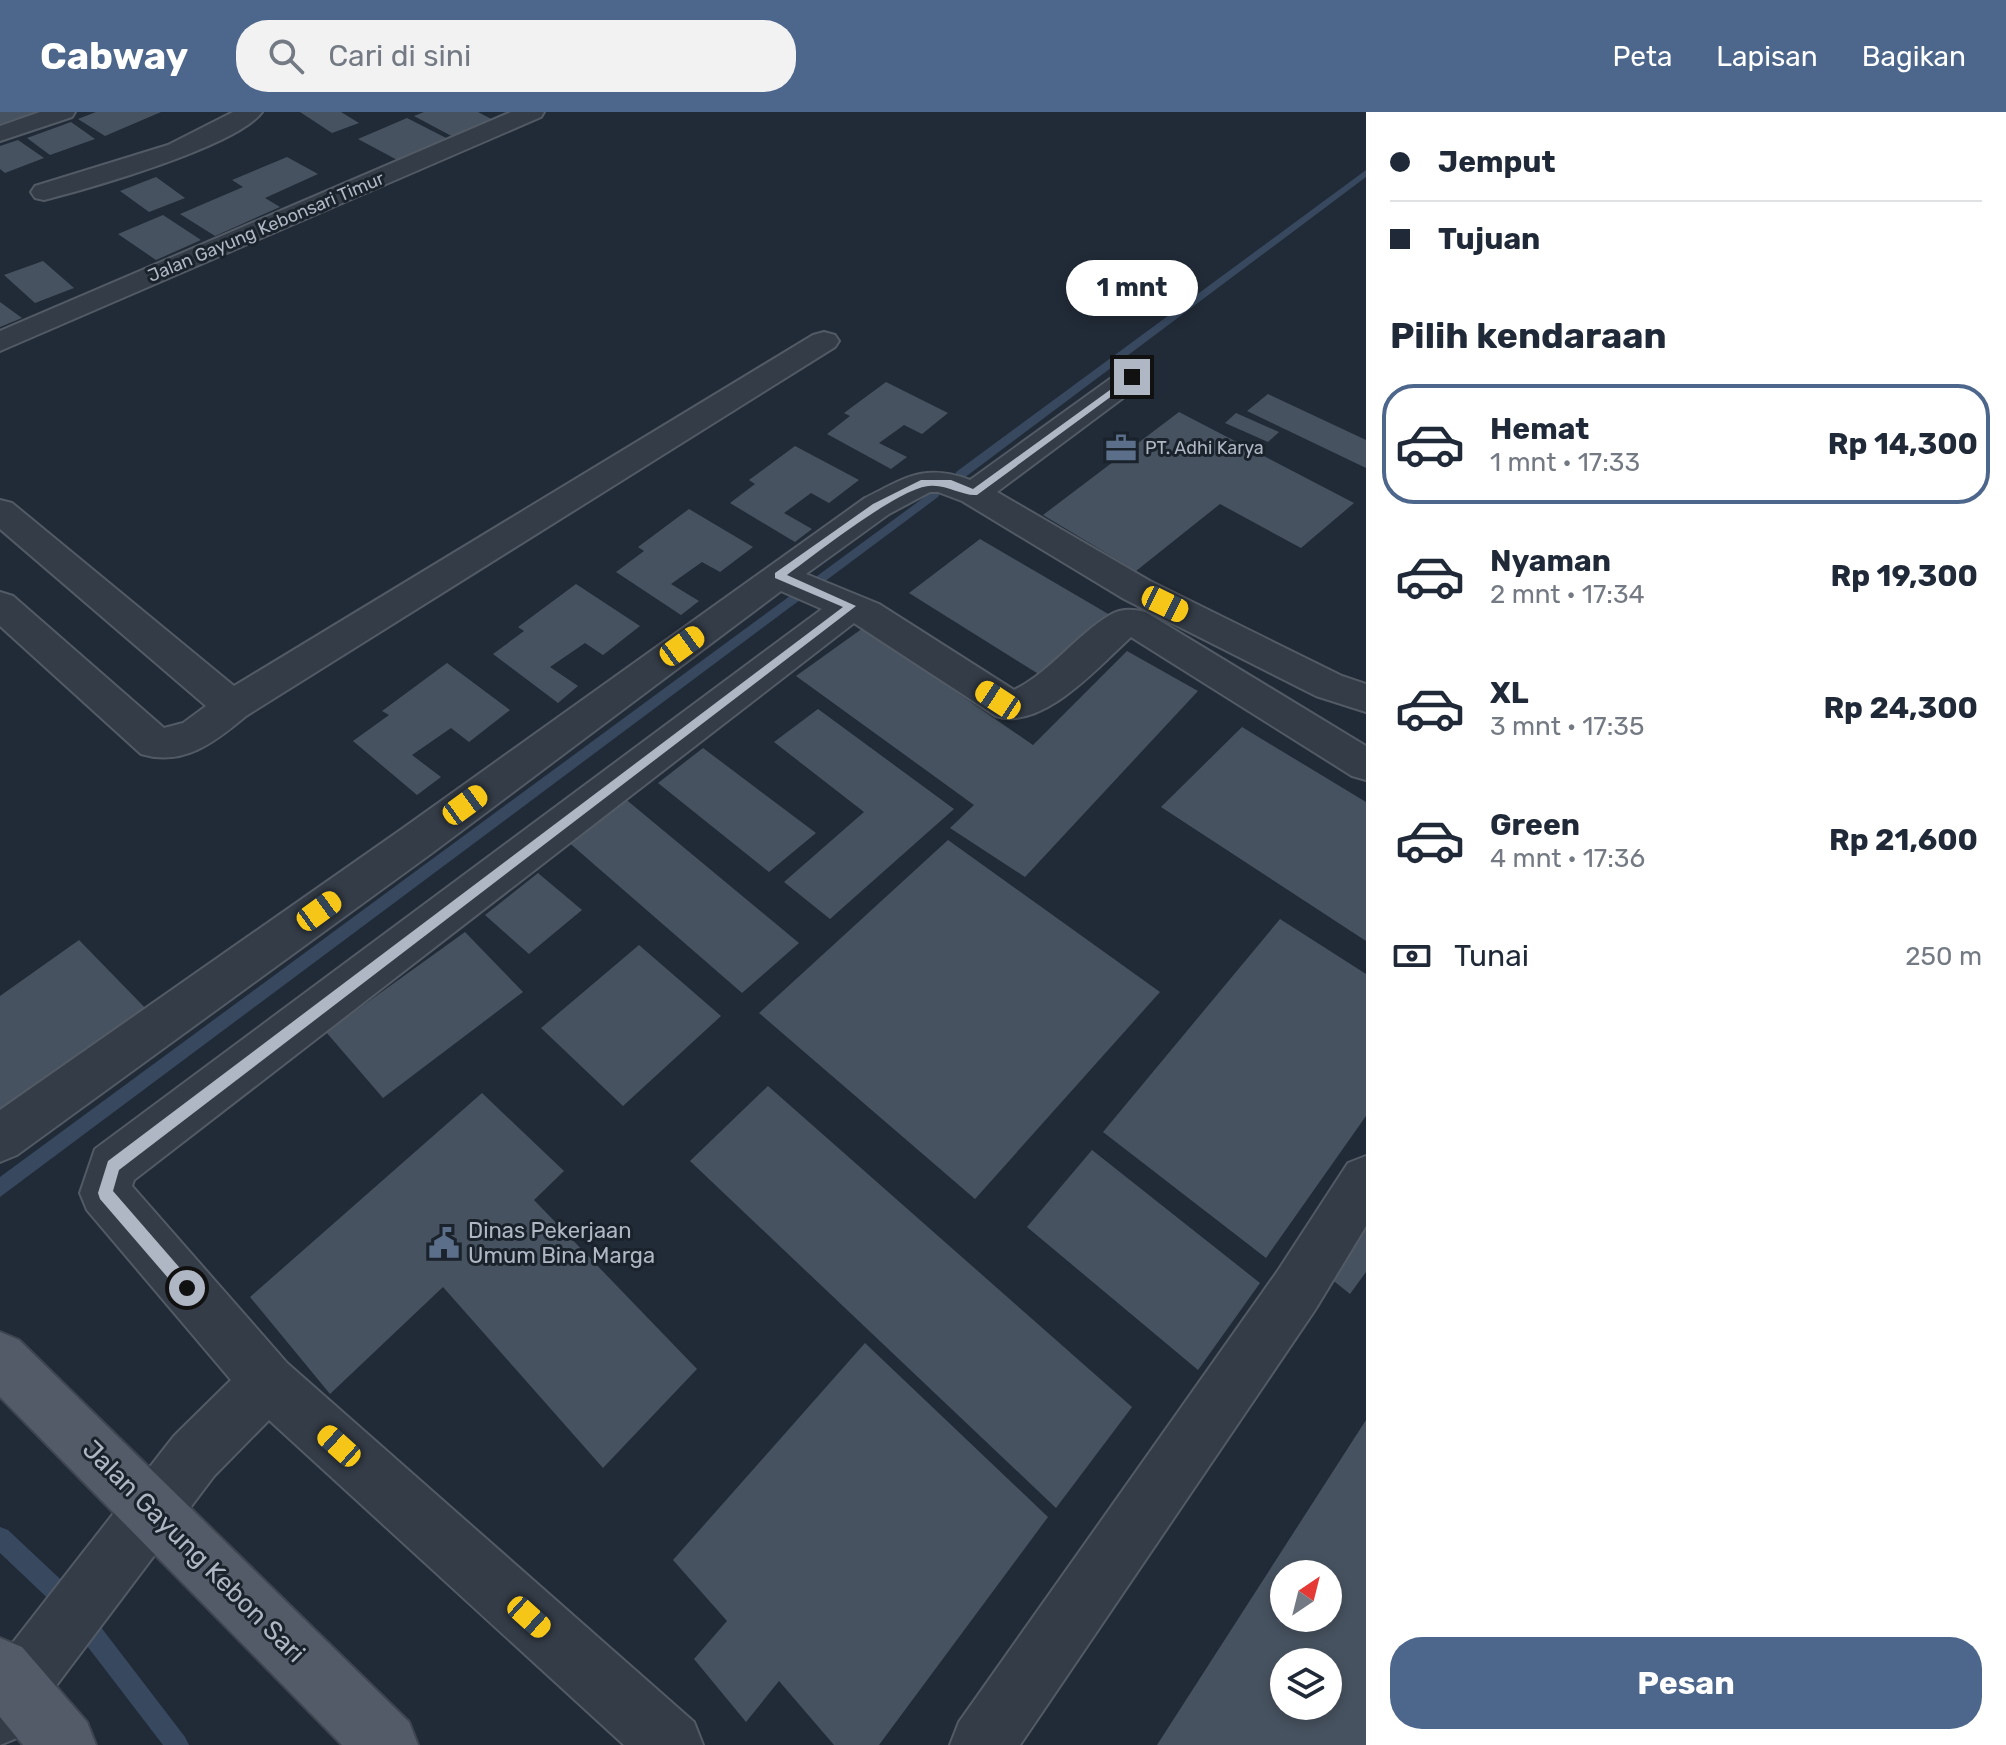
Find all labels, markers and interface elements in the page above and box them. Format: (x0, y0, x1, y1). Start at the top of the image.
search box (236, 20, 796, 92)
text: Cabway (40, 33, 188, 79)
icon: search (264, 34, 308, 78)
text: Cari di sini (328, 38, 471, 74)
text: Peta (1613, 40, 1672, 73)
text: Lapisan (1716, 40, 1818, 73)
text: Bagikan (1862, 40, 1966, 73)
text: Jemput (1438, 144, 1556, 180)
street label: Jalan Gayung Kebonsari Timur (144, 167, 388, 287)
text: Tujuan (1438, 221, 1540, 257)
callout: 1 mnt (1066, 261, 1198, 317)
text: 1 mnt (1097, 272, 1168, 303)
text: Pilih kendaraan (1390, 314, 1667, 357)
route end (1114, 359, 1150, 395)
icon: car (1394, 408, 1466, 480)
text: Hemat (1490, 411, 1589, 447)
text: Rp 14,300 (1828, 426, 1978, 462)
office icon: PT. Adhi Karya (1104, 431, 1138, 465)
place label: PT. Adhi Karya (1145, 437, 1264, 459)
text: 1 mnt · 17:33 (1490, 447, 1640, 478)
icon: car (1394, 540, 1466, 612)
text: Nyaman (1490, 543, 1611, 579)
text: Rp 19,300 (1830, 558, 1978, 594)
text: 2 mnt · 17:34 (1490, 579, 1645, 610)
car (1138, 583, 1192, 625)
car (656, 622, 708, 670)
icon: car (1394, 672, 1466, 744)
text: XL (1490, 675, 1529, 711)
car (971, 677, 1025, 723)
text: Rp 24,300 (1823, 690, 1978, 726)
text: 3 mnt · 17:35 (1490, 711, 1644, 742)
car (439, 781, 491, 829)
icon: car (1394, 804, 1466, 876)
text: Green (1490, 807, 1580, 843)
text: Rp 21,600 (1829, 822, 1978, 858)
text: 4 mnt · 17:36 (1490, 843, 1645, 874)
car (293, 887, 345, 935)
icon: cash (1390, 934, 1434, 978)
text: Tunai (1454, 938, 1529, 974)
text: 250 m (1905, 941, 1982, 972)
place label: Dinas Pekerjaan Umum Bina Marga (468, 1217, 655, 1269)
public building icon: Dinas Pekerjaan Umum Bina Marga (427, 1226, 461, 1260)
route start (169, 1270, 205, 1306)
car (313, 1421, 365, 1471)
street label: Jalan Gayung Kebon Sari (76, 1434, 311, 1669)
north arrow (1270, 1560, 1342, 1632)
map controls (1270, 1560, 1342, 1720)
car (503, 1592, 555, 1642)
button: Pesan (1390, 1637, 1982, 1729)
button: layers (1270, 1648, 1342, 1720)

